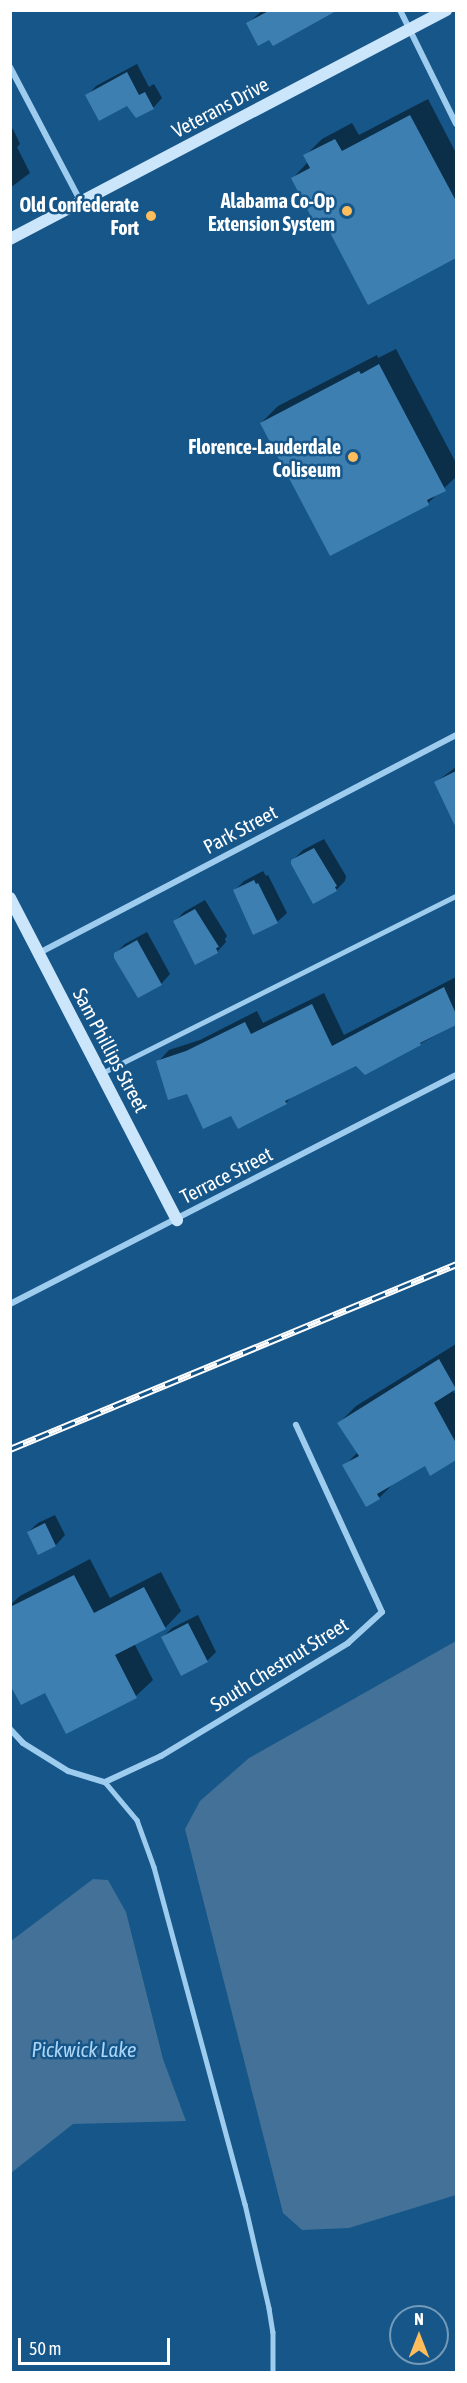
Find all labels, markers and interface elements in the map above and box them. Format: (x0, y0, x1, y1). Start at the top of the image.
street label: Veterans Drive (168, 72, 272, 142)
place label: Alabama Co-Op Extension System (208, 188, 335, 235)
place label: Old Confederate Fort (19, 192, 139, 239)
marker: Alabama Co-Op Extension System (340, 204, 354, 218)
marker: Old Confederate Fort (144, 209, 158, 223)
place label: Florence-Lauderdale Coliseum (188, 434, 341, 481)
marker: Florence-Lauderdale Coliseum (346, 450, 360, 464)
street label: Park Street (199, 800, 281, 858)
street label: Sam Phillips Street (68, 984, 154, 1116)
street label: Terrace Street (176, 1142, 276, 1208)
street label: South Chestnut Street (206, 1612, 352, 1716)
water label: Pickwick Lake (31, 2036, 137, 2062)
north arrow (389, 2305, 449, 2365)
text: N (414, 2310, 424, 2328)
scale bar (21, 2326, 172, 2364)
text: 50 m (29, 2338, 61, 2359)

